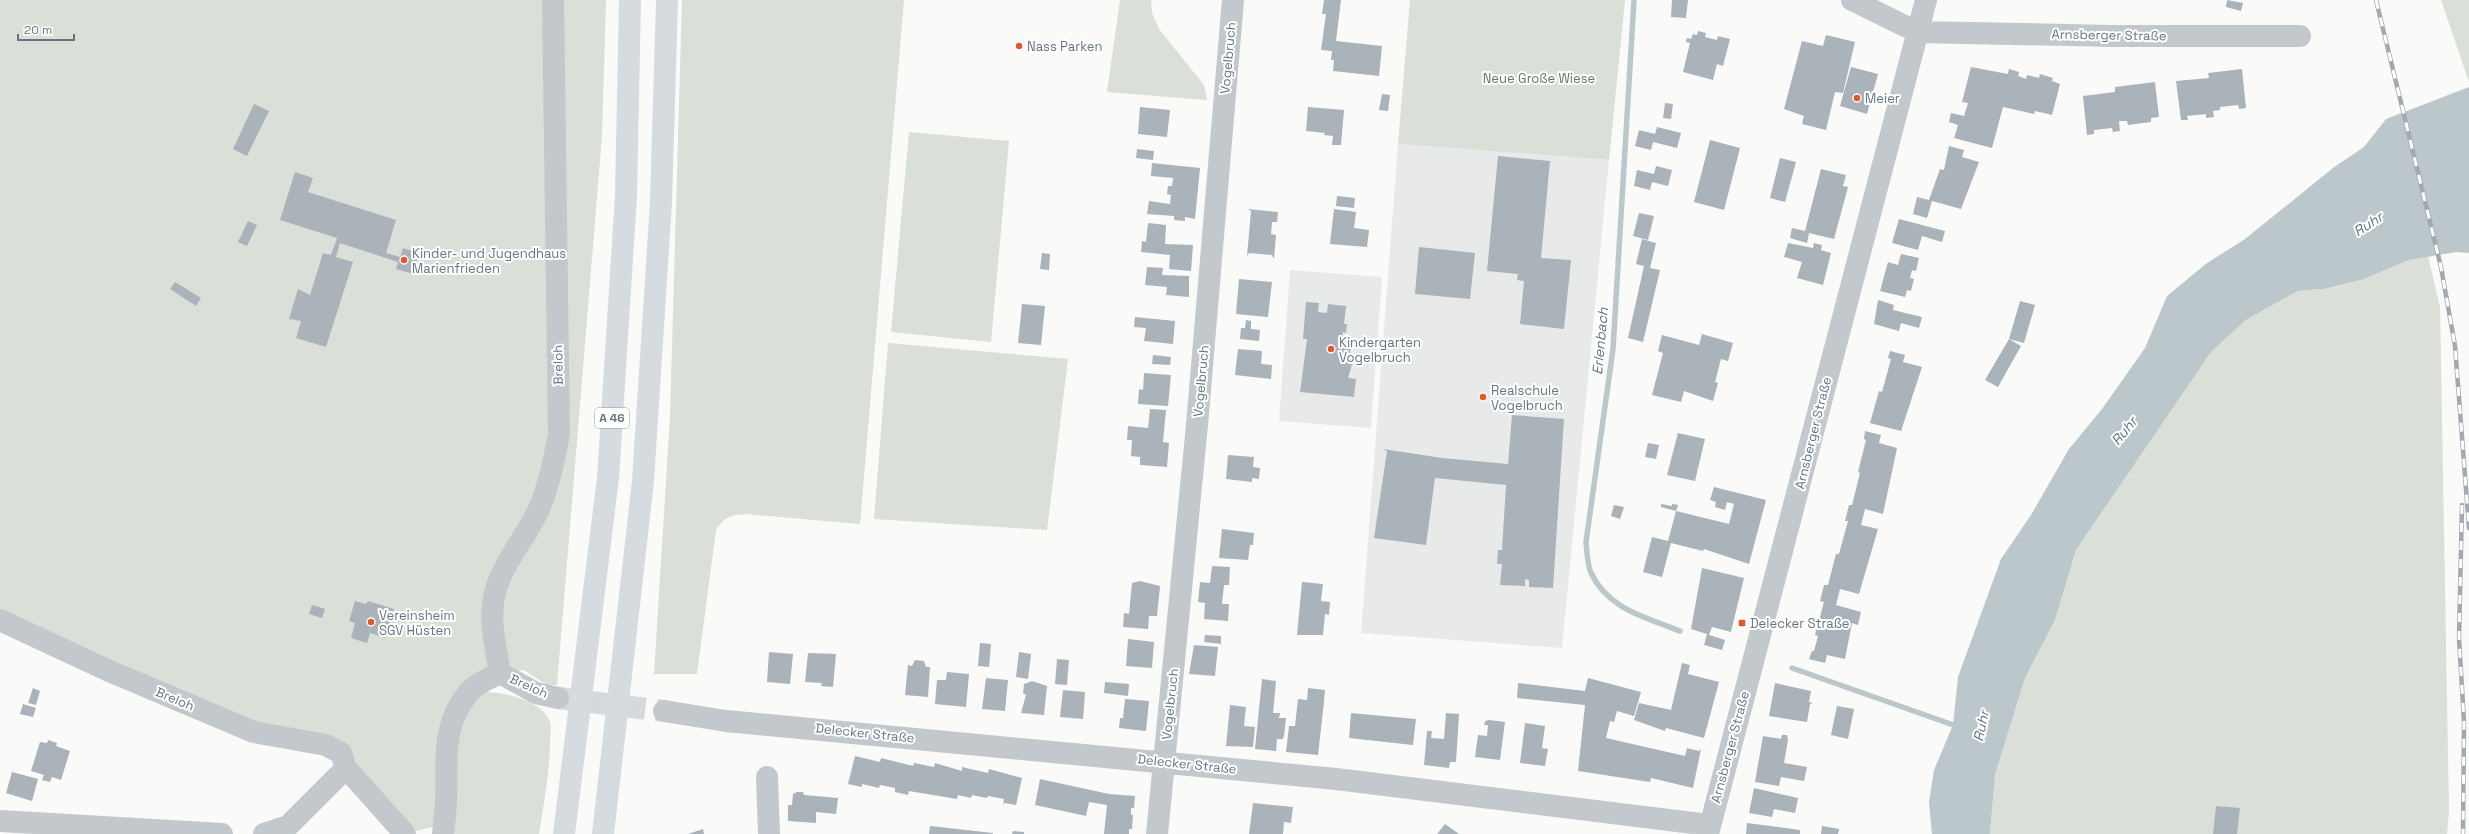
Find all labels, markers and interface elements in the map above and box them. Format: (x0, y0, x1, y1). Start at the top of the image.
scale bar (18, 16, 74, 42)
street label: Vogelbruch (1216, 21, 1240, 95)
text: 20 m (24, 22, 52, 38)
street label: Arnsberger Straße (2051, 25, 2167, 45)
place label: Nass Parken (1027, 38, 1102, 55)
marker: Nass Parken (1014, 41, 1024, 51)
park label: Neue Große Wiese (1483, 70, 1595, 87)
place label: Meier (1865, 90, 1900, 107)
marker: Meier (1852, 93, 1862, 103)
water label: Ruhr (2350, 207, 2387, 240)
place label: Kinder- und Jugendhaus Marienfrieden (412, 245, 566, 277)
marker: Kinder- und Jugendhaus Marienfrieden (399, 255, 409, 265)
water label: Erlenbach (1588, 306, 1612, 375)
place label: Kindergarten Vogelbruch (1339, 334, 1421, 366)
street label: Vogelbruch (1189, 344, 1213, 418)
marker: Kindergarten Vogelbruch (1326, 344, 1336, 354)
street label: Breloh (549, 345, 567, 385)
street label: Arnsberger Straße (1791, 375, 1835, 491)
place label: Realschule Vogelbruch (1491, 382, 1563, 414)
marker: Realschule Vogelbruch (1478, 392, 1488, 402)
road number: A 46 (595, 408, 629, 428)
water label: Ruhr (2107, 412, 2142, 449)
place label: Vereinsheim SGV Hüsten (379, 607, 455, 639)
place label: Delecker Straße (1750, 615, 1850, 632)
marker: Vereinsheim SGV Hüsten (366, 617, 376, 627)
marker: Delecker Straße (1737, 618, 1747, 628)
street label: Vogelbruch (1158, 667, 1182, 741)
street label: Breloh (507, 670, 551, 702)
street label: Breloh (153, 683, 197, 715)
street label: Arnsberger Straße (1707, 689, 1753, 805)
water label: Ruhr (1969, 707, 1993, 743)
street label: Delecker Straße (815, 719, 915, 747)
street label: Delecker Straße (1137, 750, 1237, 778)

